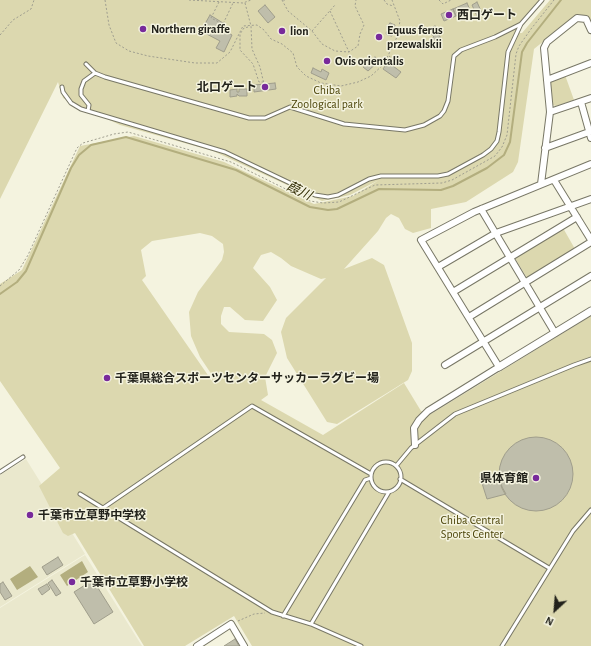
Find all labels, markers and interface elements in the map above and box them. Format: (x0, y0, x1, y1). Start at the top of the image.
place label: 西口ゲート (457, 8, 517, 22)
marker: 西口ゲート (444, 10, 454, 20)
place label: Northern giraffe (151, 22, 230, 36)
place label: Equus ferus przewalskii (387, 23, 443, 51)
marker: Northern giraffe (138, 24, 148, 34)
place label: lion (290, 24, 308, 38)
marker: lion (277, 26, 287, 36)
marker: Equus ferus przewalskii (374, 32, 384, 42)
place label: Ovis orientalis (335, 54, 404, 68)
marker: Ovis orientalis (322, 56, 332, 66)
place label: 北口ゲート (197, 80, 257, 94)
marker: 北口ゲート (260, 82, 270, 92)
park label: Chiba Zoological park (291, 83, 363, 111)
water label: 葭川 (284, 178, 314, 204)
place label: 千葉県総合スポーツセンターサッカーラグビー場 (115, 371, 379, 385)
marker: 千葉県総合スポーツセンターサッカーラグビー場 (102, 373, 112, 383)
place label: 県体育館 (480, 471, 528, 485)
marker: 県体育館 (531, 473, 541, 483)
place label: 千葉市立草野中学校 (38, 508, 146, 522)
marker: 千葉市立草野中学校 (25, 510, 35, 520)
park label: Chiba Central Sports Center (441, 513, 503, 541)
place label: 千葉市立草野小学校 (80, 575, 188, 589)
marker: 千葉市立草野小学校 (67, 577, 77, 587)
north arrow (535, 590, 575, 630)
text: N (544, 615, 555, 628)

